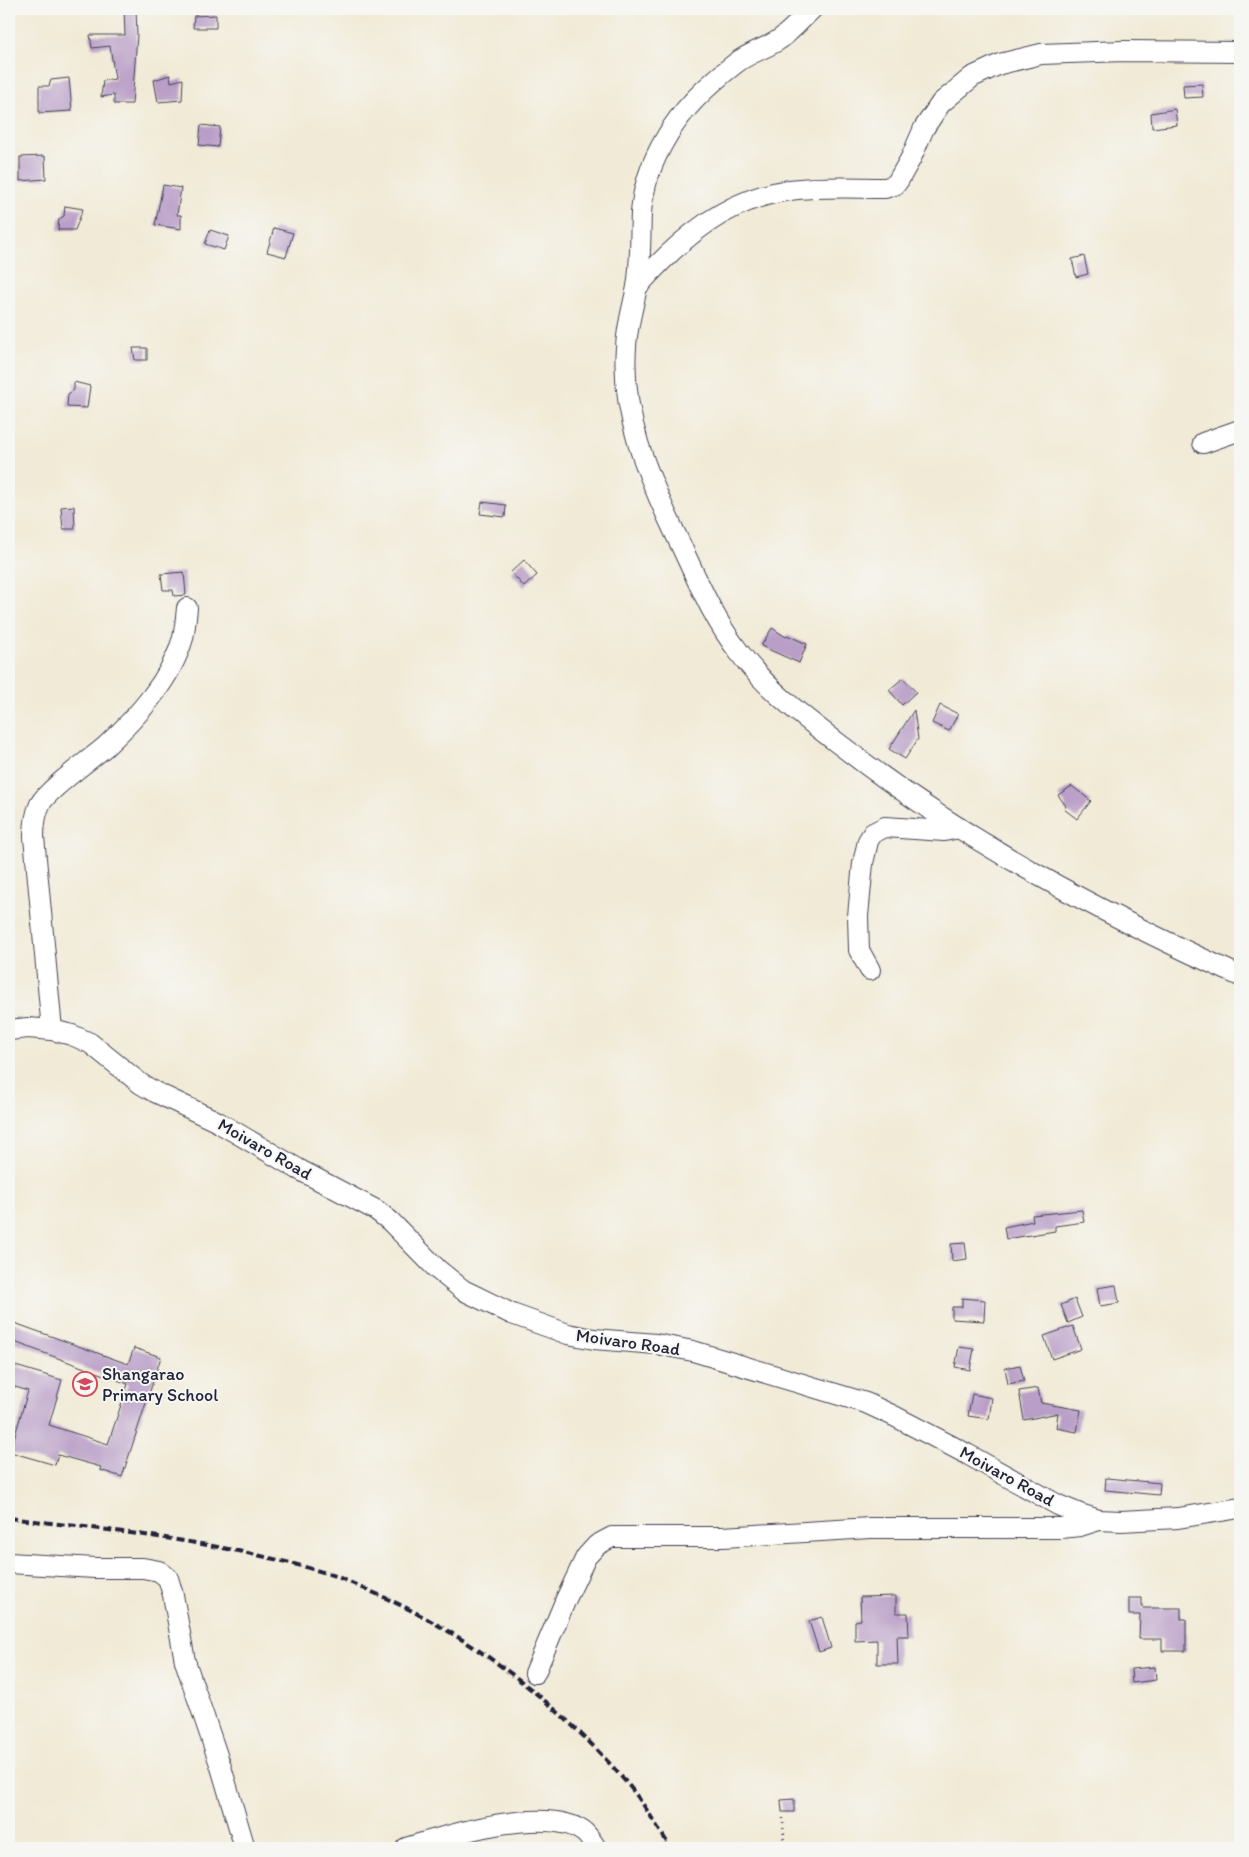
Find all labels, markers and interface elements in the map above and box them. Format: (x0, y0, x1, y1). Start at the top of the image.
street label: Moivaro Road (214, 1113, 316, 1185)
street label: Moivaro Road (575, 1324, 682, 1360)
place label: Shangarao Primary School (102, 1363, 218, 1406)
school or university icon: Shangarao Primary School (72, 1371, 98, 1397)
street label: Moivaro Road (956, 1441, 1058, 1511)

